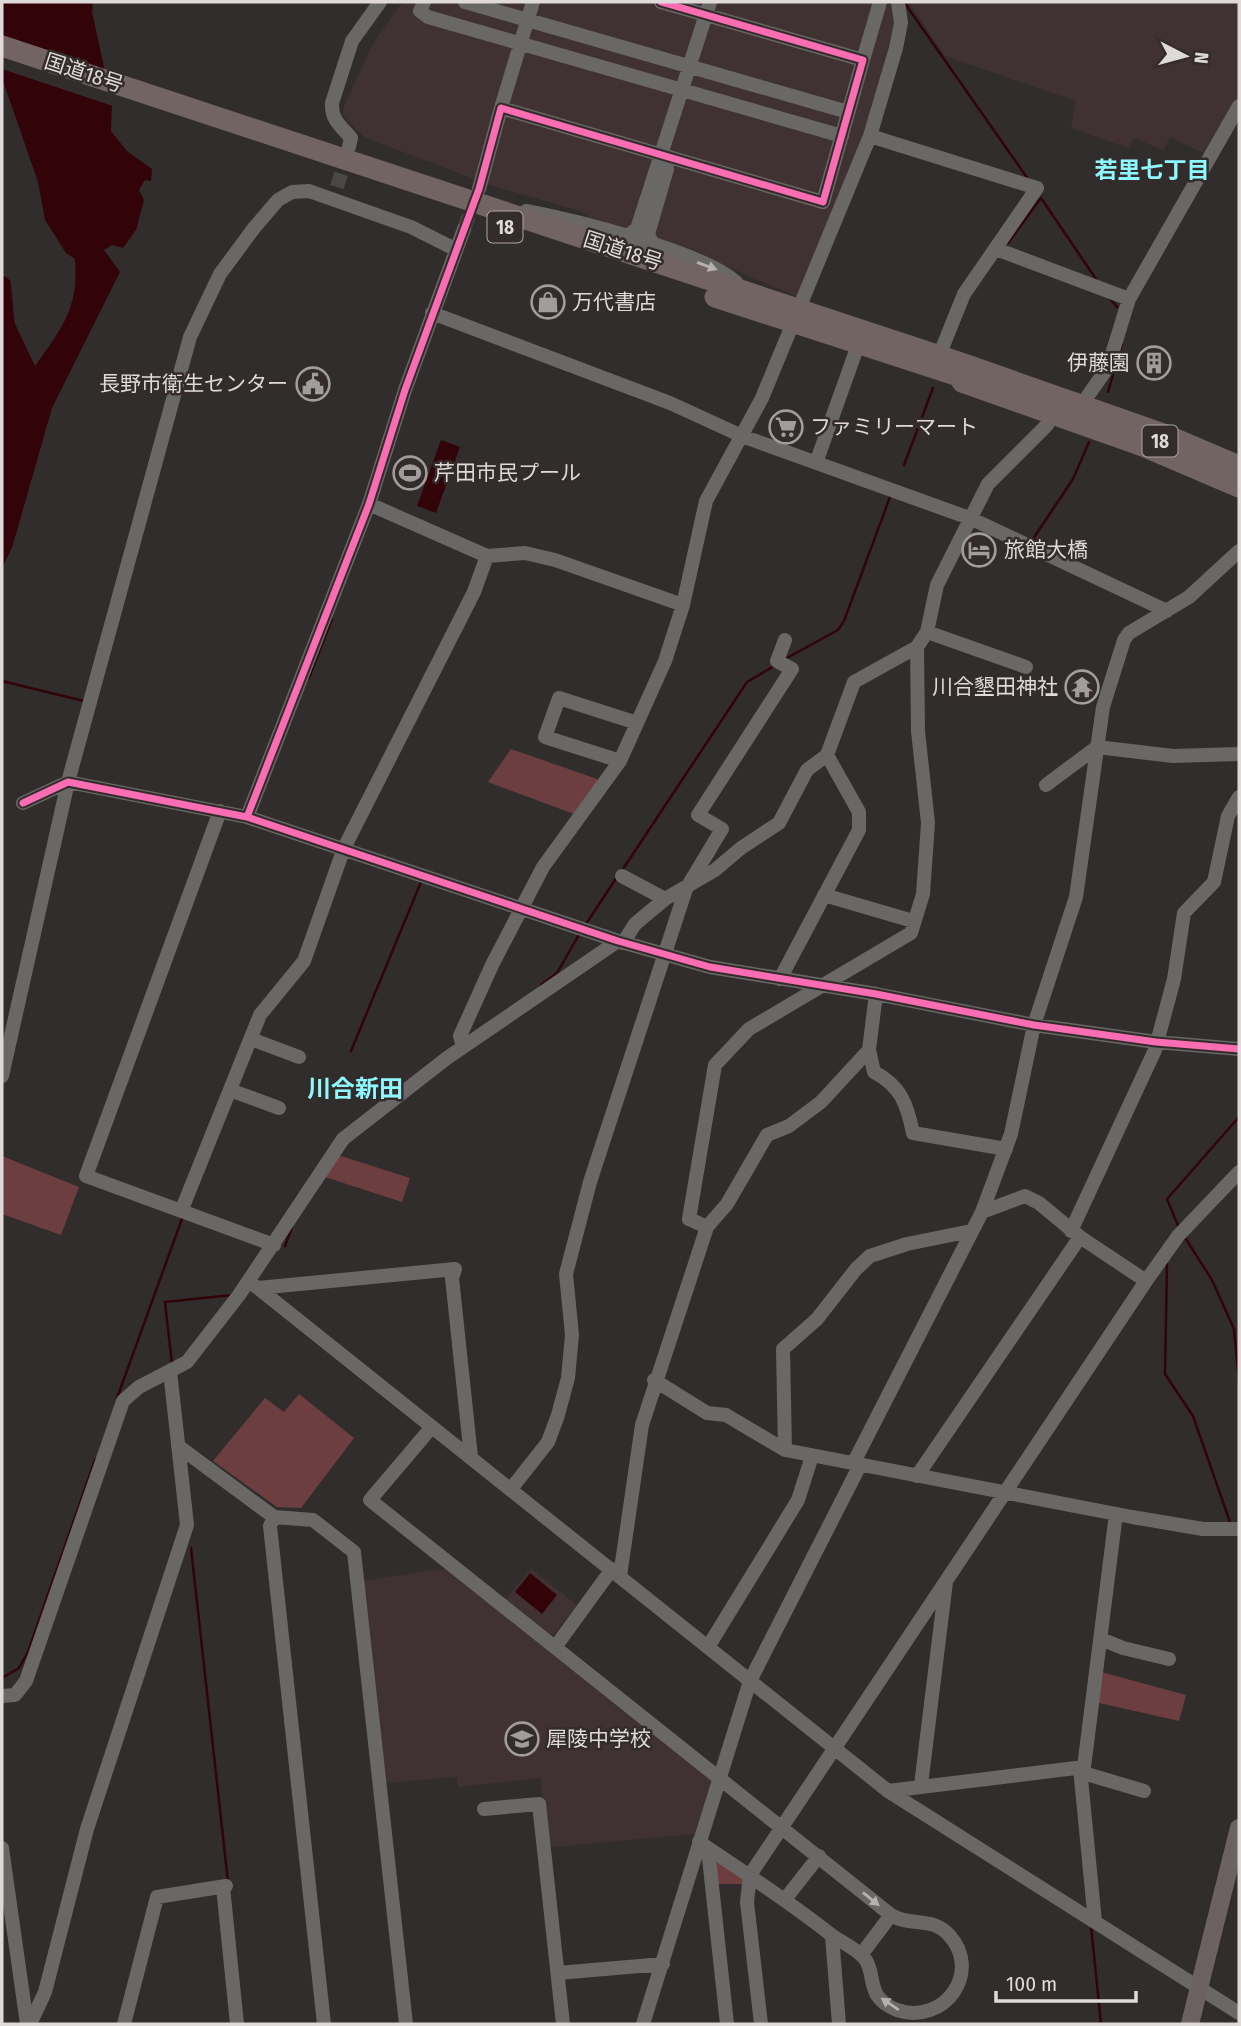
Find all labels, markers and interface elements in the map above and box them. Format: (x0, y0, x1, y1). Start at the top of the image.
north arrow (1150, 21, 1220, 91)
street label: 国道18号 (41, 48, 127, 98)
text: N (1189, 51, 1213, 65)
district label: 若里七丁目 (1095, 156, 1210, 184)
road number: 18 (488, 212, 522, 243)
street label: 国道18号 (580, 226, 666, 276)
one-way arrow (696, 260, 717, 271)
shop icon: 万代書店 (529, 283, 567, 321)
place label: 万代書店 (572, 289, 656, 315)
building icon: 伊藤園 (1135, 344, 1173, 382)
place label: 伊藤園 (1067, 350, 1130, 376)
public building icon: 長野市衛生センター (294, 365, 332, 403)
place label: 長野市衛生センター (99, 371, 288, 397)
supermarket icon: ファミリーマート (767, 408, 805, 446)
place label: ファミリーマート (810, 414, 978, 440)
road number: 18 (1142, 426, 1178, 456)
sports icon: 芹田市民プール (391, 454, 429, 492)
place label: 芹田市民プール (434, 460, 581, 486)
hotel icon: 旅館大橋 (960, 531, 998, 569)
place label: 旅館大橋 (1004, 537, 1088, 563)
temple icon: 川合墾田神社 (1063, 668, 1101, 706)
place label: 川合墾田神社 (932, 674, 1058, 700)
district label: 川合新田 (307, 1075, 403, 1103)
school or university icon: 犀陵中学校 (503, 1720, 541, 1758)
place label: 犀陵中学校 (546, 1726, 651, 1752)
one-way arrow (863, 1891, 880, 1906)
scale bar (996, 1960, 1136, 2004)
text: 100 m (1006, 1971, 1057, 1997)
one-way arrow (880, 1998, 900, 2011)

